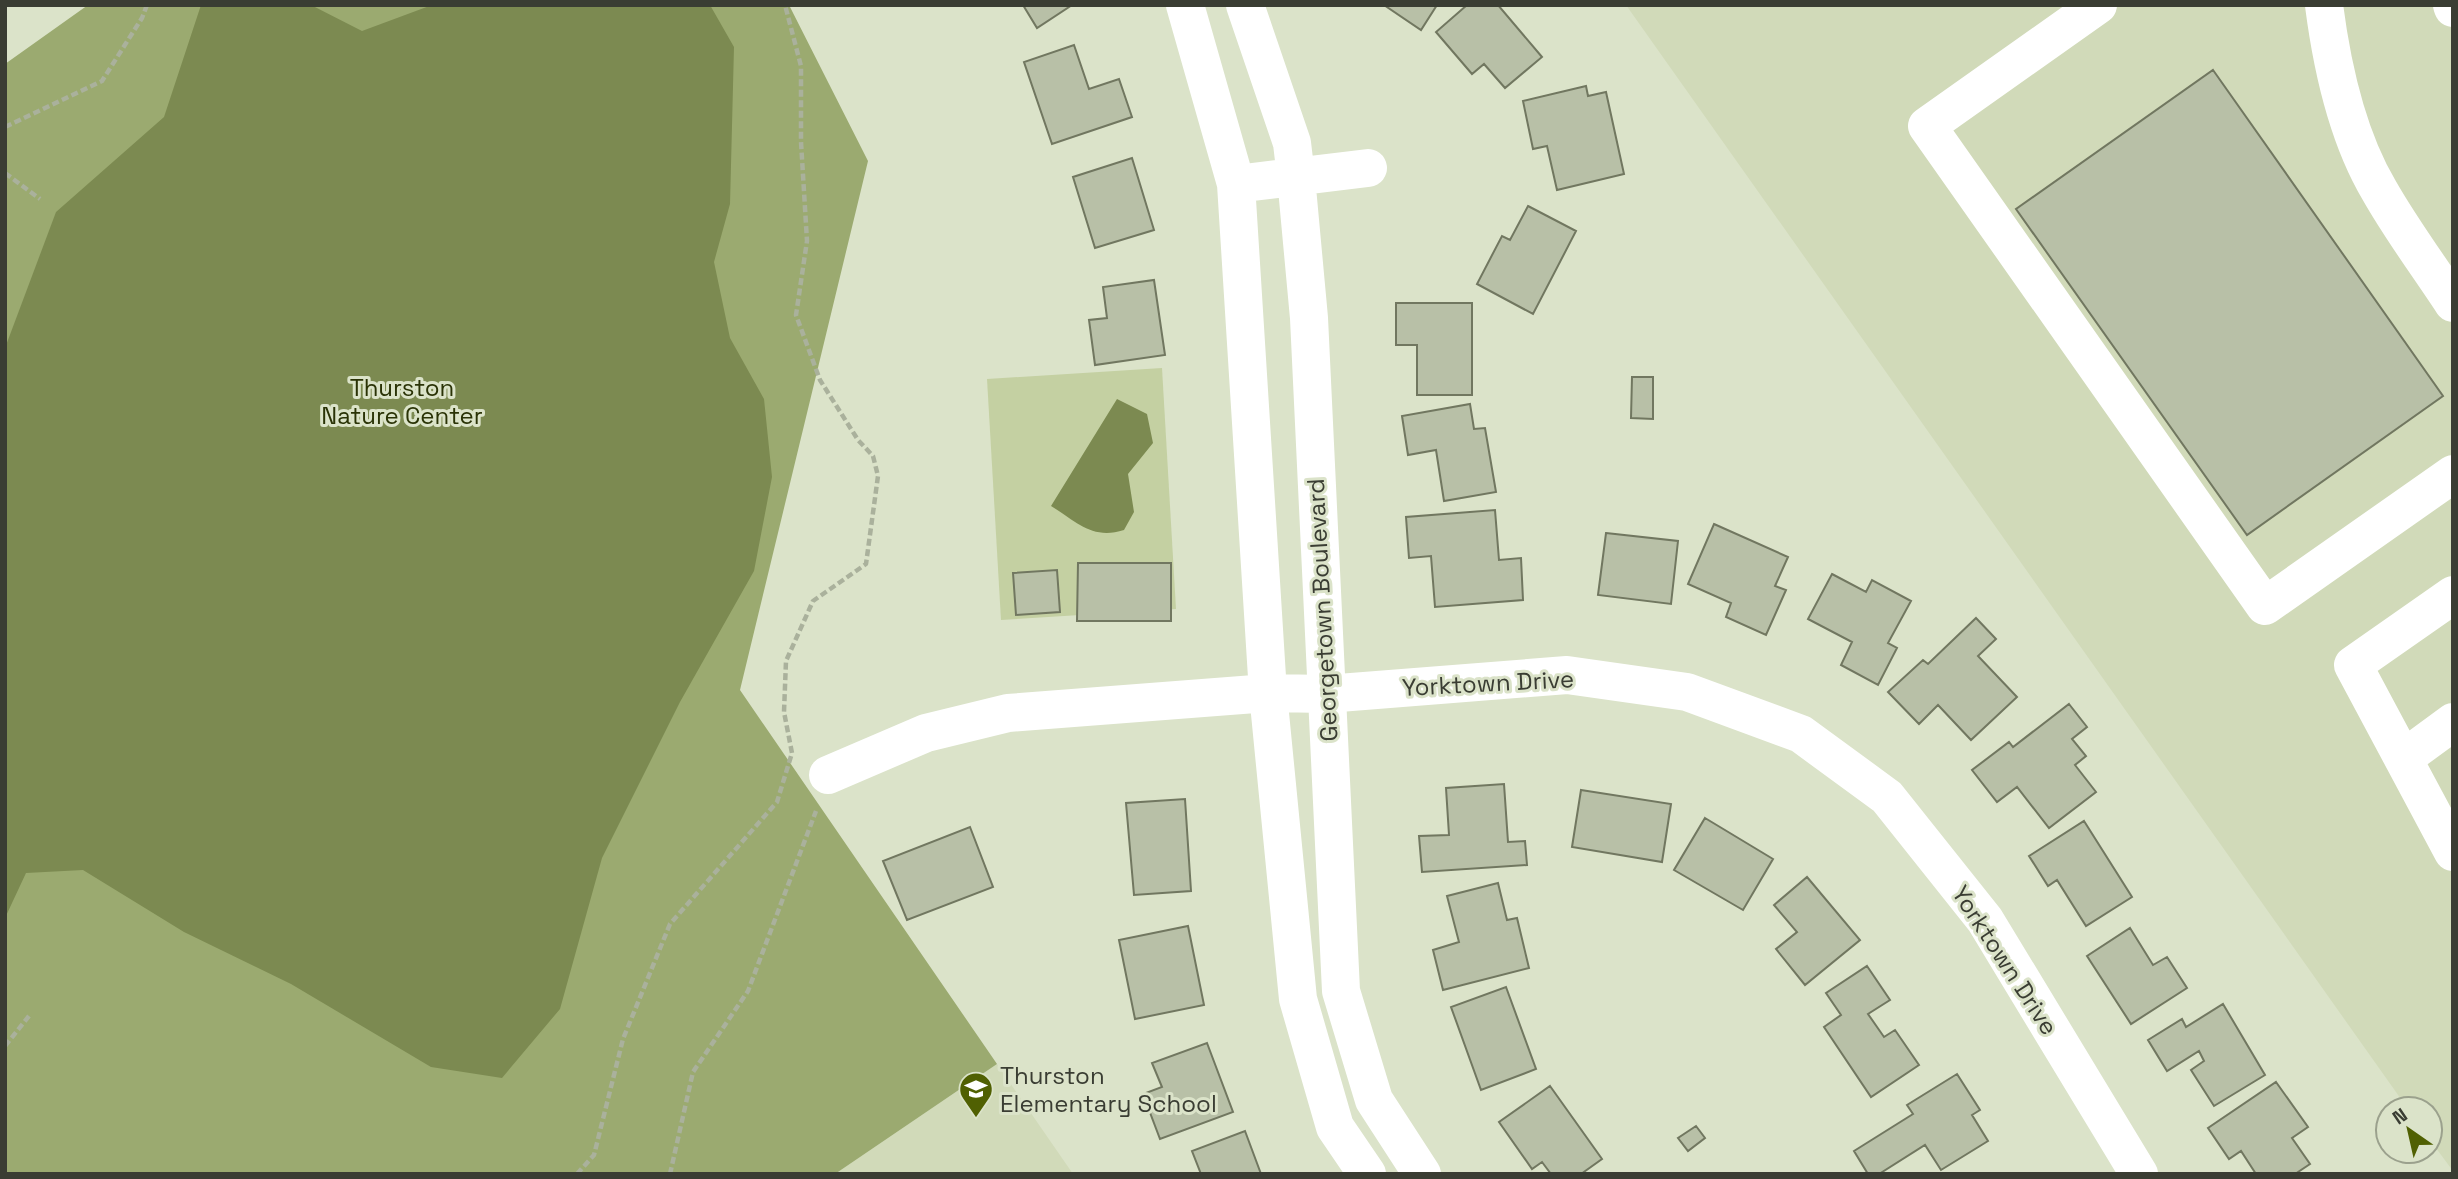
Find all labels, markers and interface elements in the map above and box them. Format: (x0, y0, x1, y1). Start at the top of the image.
park label: Thurston Nature Center (321, 372, 483, 431)
street label: Georgetown Boulevard (1300, 478, 1344, 742)
street label: Yorktown Drive (1401, 663, 1575, 703)
street label: Yorktown Drive (1945, 879, 2065, 1041)
place label: Thurston Elementary School (1000, 1060, 1217, 1119)
school or university icon: Thurston Elementary School (957, 1070, 995, 1119)
north arrow (2374, 1095, 2444, 1165)
text: N (2388, 1102, 2412, 1130)

